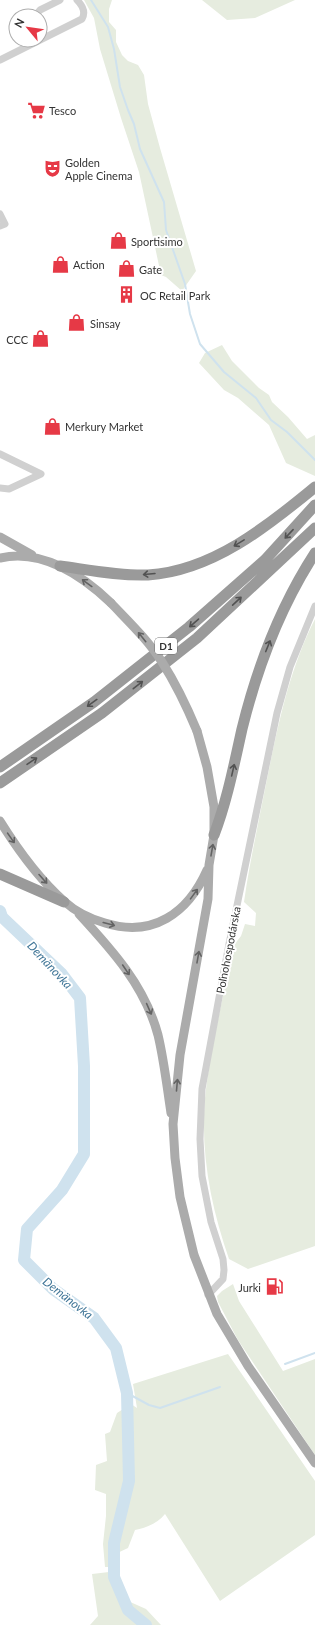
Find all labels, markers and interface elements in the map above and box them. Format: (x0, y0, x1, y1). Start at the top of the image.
north arrow (8, 8, 48, 48)
text: N (11, 16, 27, 30)
supermarket icon: Tesco (26, 100, 46, 120)
place label: Tesco (49, 104, 76, 117)
place label: Golden Apple Cinema (65, 156, 132, 182)
theatre icon: Golden Apple Cinema (42, 158, 62, 178)
shop icon: Sportisimo (108, 231, 128, 251)
place label: Sportisimo (131, 235, 183, 248)
shop icon: Action (50, 254, 70, 274)
place label: Action (73, 258, 105, 271)
shop icon: Gate (116, 259, 136, 279)
place label: Gate (139, 263, 162, 276)
building icon: OC Retail Park (117, 285, 137, 305)
place label: OC Retail Park (140, 289, 211, 302)
shop icon: Sinsay (67, 313, 87, 333)
place label: Sinsay (90, 317, 121, 330)
shop icon: CCC (31, 329, 51, 349)
place label: CCC (6, 333, 29, 346)
shop icon: Merkury Market (42, 416, 62, 436)
place label: Merkury Market (65, 420, 143, 433)
one-way arrow (284, 529, 293, 539)
one-way arrow (234, 539, 245, 547)
one-way arrow (143, 571, 156, 578)
one-way arrow (82, 579, 93, 587)
one-way arrow (232, 597, 242, 606)
one-way arrow (189, 618, 199, 627)
one-way arrow (138, 632, 147, 643)
road number: D1 (155, 638, 177, 654)
one-way arrow (265, 640, 273, 652)
one-way arrow (132, 681, 143, 689)
one-way arrow (87, 699, 98, 707)
one-way arrow (26, 757, 37, 765)
one-way arrow (230, 764, 238, 777)
one-way arrow (7, 833, 15, 844)
one-way arrow (208, 844, 216, 857)
one-way arrow (39, 874, 48, 884)
one-way arrow (190, 888, 198, 899)
street label: Poľnohospodárska (213, 905, 243, 995)
one-way arrow (102, 921, 115, 929)
water label: Demänovka (24, 938, 76, 992)
one-way arrow (194, 951, 202, 964)
one-way arrow (122, 964, 131, 975)
one-way arrow (145, 1003, 153, 1015)
one-way arrow (173, 1079, 181, 1092)
water label: Demänovka (40, 1274, 96, 1322)
fuel station icon: Jurki (264, 1277, 284, 1297)
place label: Jurki (238, 1281, 261, 1294)

